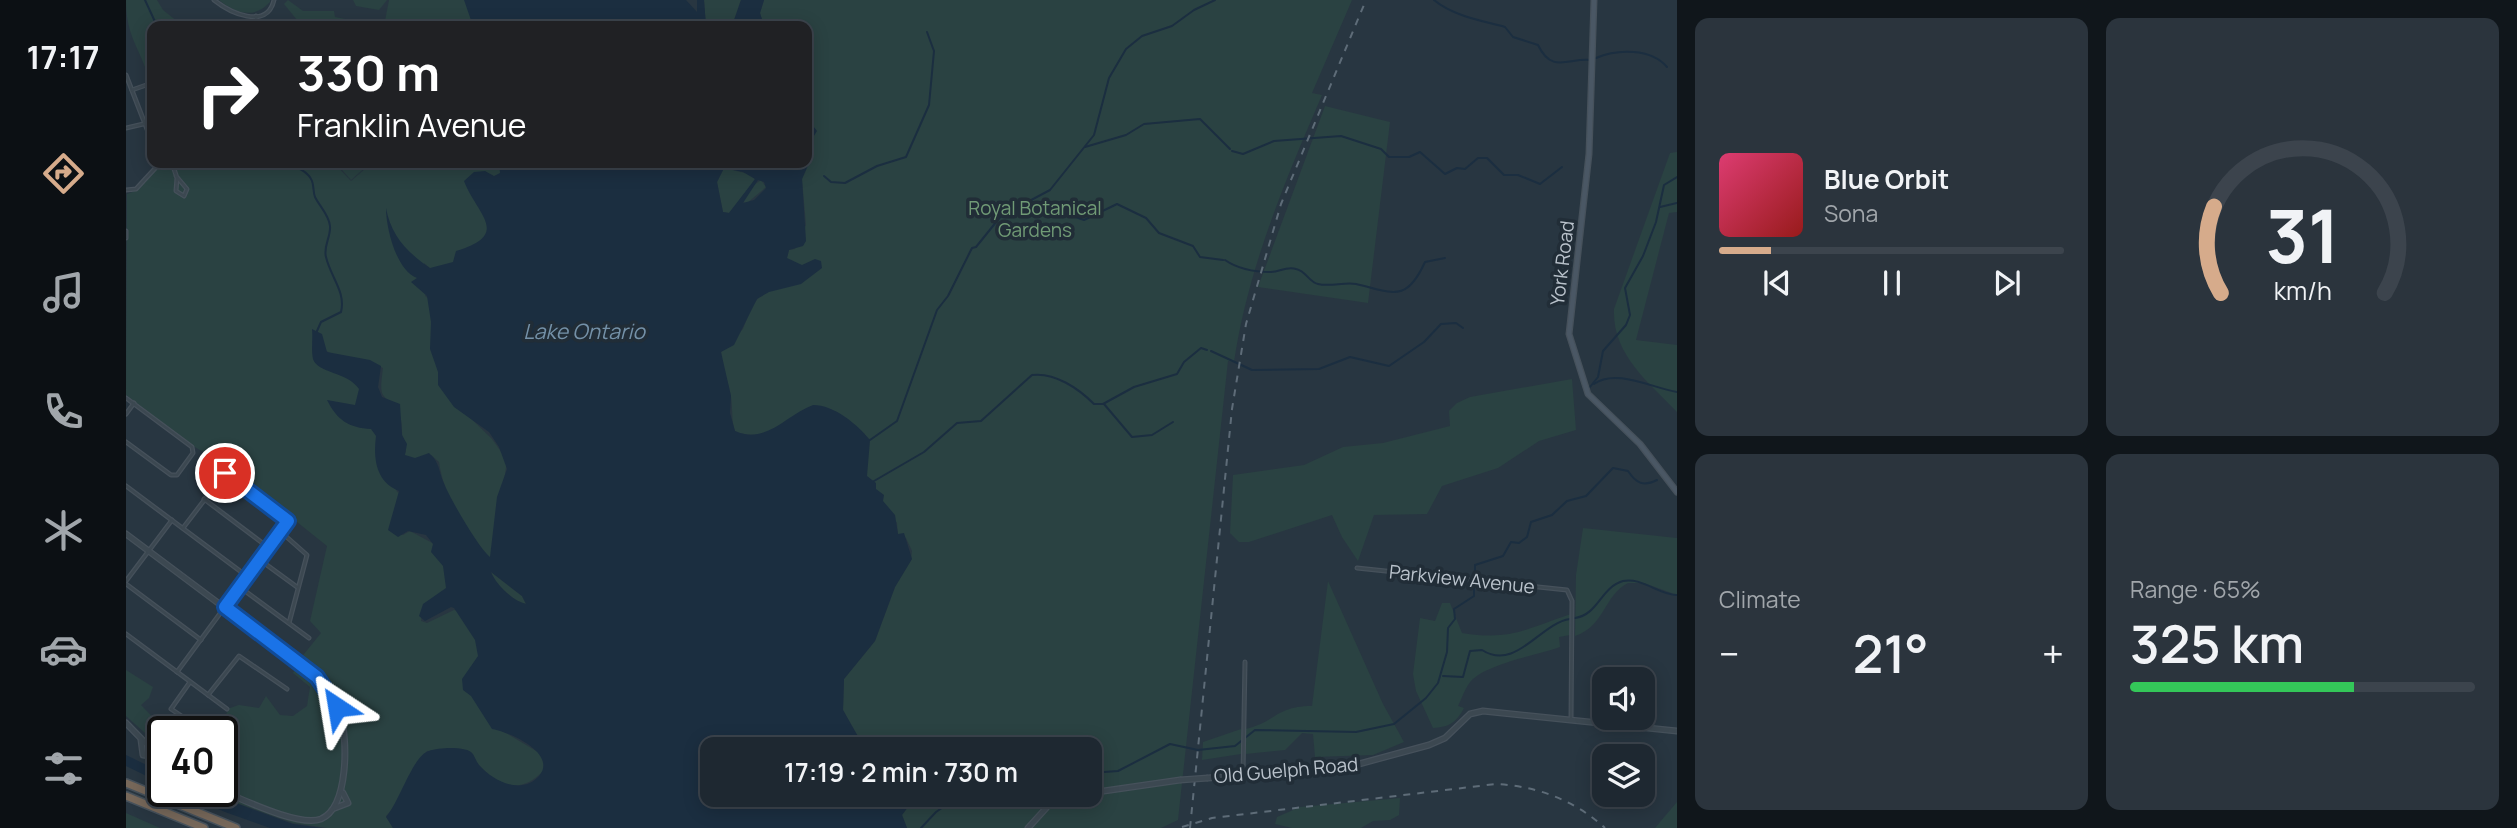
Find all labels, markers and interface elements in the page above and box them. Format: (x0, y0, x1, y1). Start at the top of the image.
text: 17:17 (26, 35, 100, 79)
text: 330 m (297, 39, 440, 106)
icon: right (182, 49, 273, 140)
text: Franklin Avenue (297, 103, 527, 147)
icon: directions (39, 149, 88, 198)
text: Blue Orbit (1824, 161, 1949, 197)
text: 31 (2265, 186, 2340, 286)
park label: Royal Botanical Gardens (968, 195, 1102, 243)
text: Sona (1824, 197, 1878, 229)
street label: York Road (1544, 219, 1580, 307)
icon: previous (1758, 264, 1796, 302)
icon: pause (1873, 264, 1911, 302)
icon: next (1988, 264, 2026, 302)
icon: music (39, 268, 88, 317)
text: km/h (2273, 273, 2332, 308)
water label: Lake Ontario (523, 317, 646, 345)
icon: phone (39, 387, 88, 436)
pin (195, 443, 255, 503)
icon: arrive (206, 454, 244, 492)
icon: climate (39, 506, 88, 555)
street label: Parkview Avenue (1388, 558, 1536, 600)
text: Range · 65% (2130, 573, 2261, 605)
text: Climate (1719, 583, 1801, 615)
text: 325 km (2130, 608, 2304, 679)
text: 21° (1853, 618, 1929, 689)
icon: car (39, 625, 88, 674)
text: − (1719, 627, 1740, 679)
text: + (2042, 627, 2064, 679)
map controls (1592, 667, 1655, 807)
button: sound (1592, 667, 1655, 730)
position arrow (300, 670, 374, 744)
speed limit sign: 40 (147, 716, 238, 807)
icon: filters (39, 744, 88, 793)
button: layers (1592, 744, 1655, 807)
street label: Old Guelph Road (1213, 751, 1359, 789)
text: 17:19 · 2 min · 730 m (784, 754, 1018, 790)

